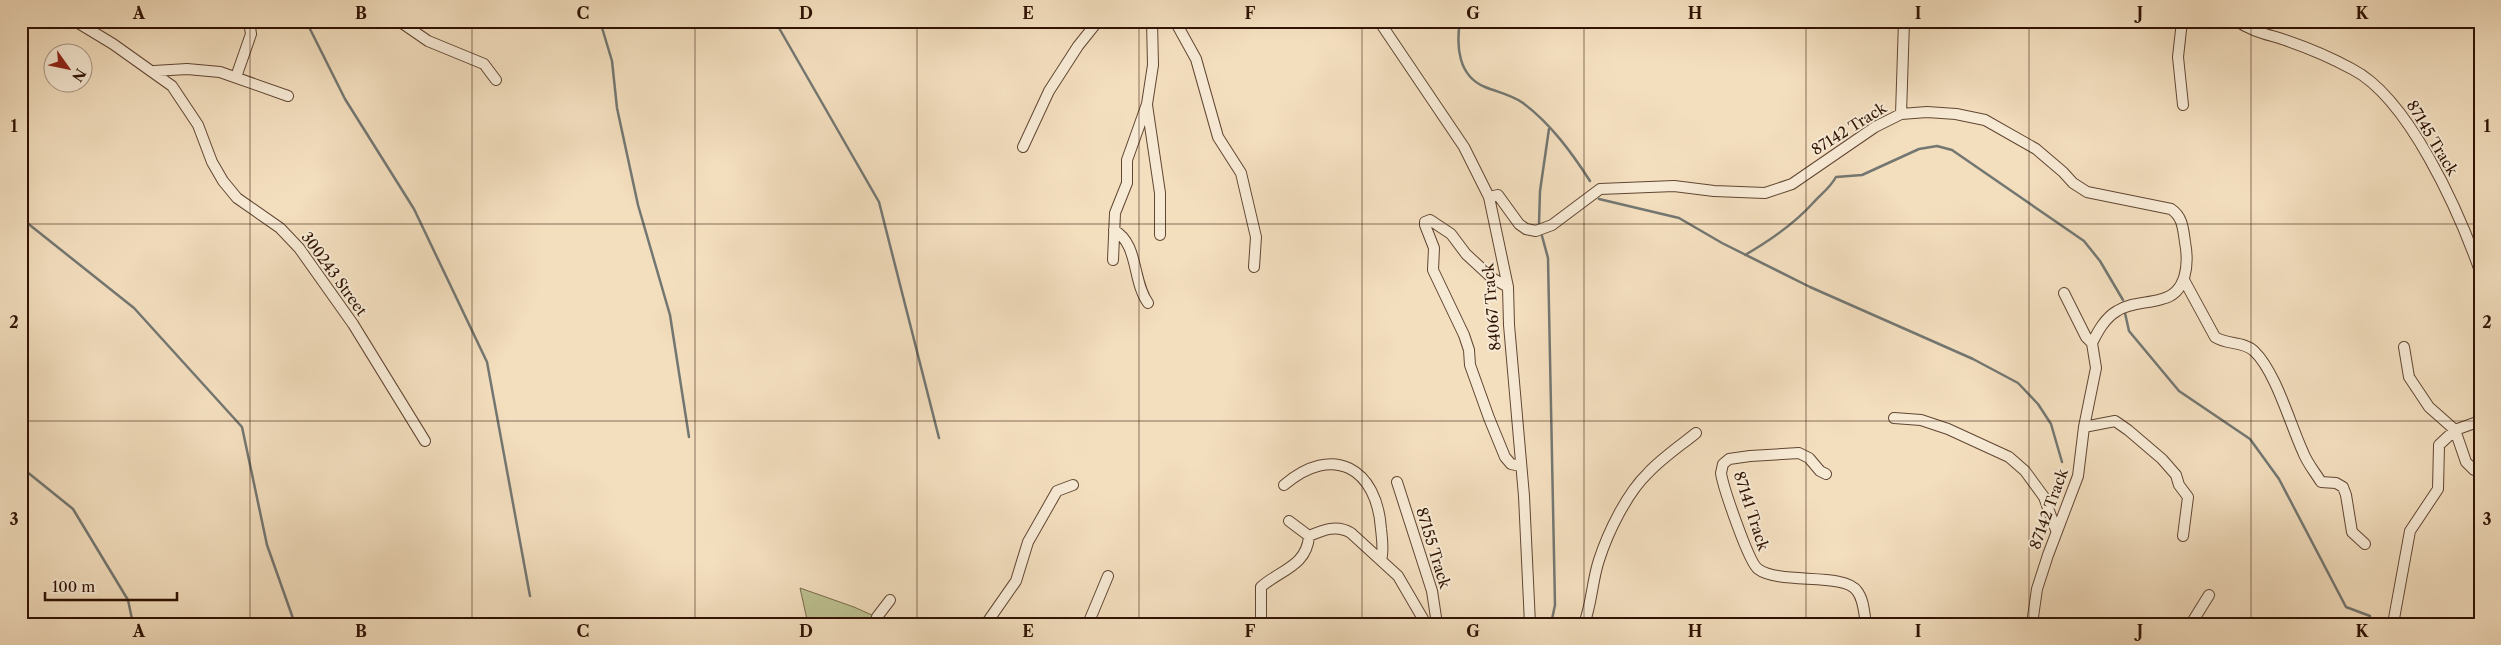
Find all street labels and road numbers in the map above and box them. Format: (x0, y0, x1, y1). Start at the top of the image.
street label: 87142 Track (1808, 97, 1891, 159)
street label: 87145 Track (2403, 97, 2463, 180)
street label: 300243 Street (298, 228, 372, 320)
street label: 84067 Track (1478, 261, 1505, 352)
street label: 87142 Track (2025, 465, 2072, 552)
street label: 87141 Track (1730, 469, 1774, 554)
street label: 87155 Track (1412, 505, 1455, 592)

